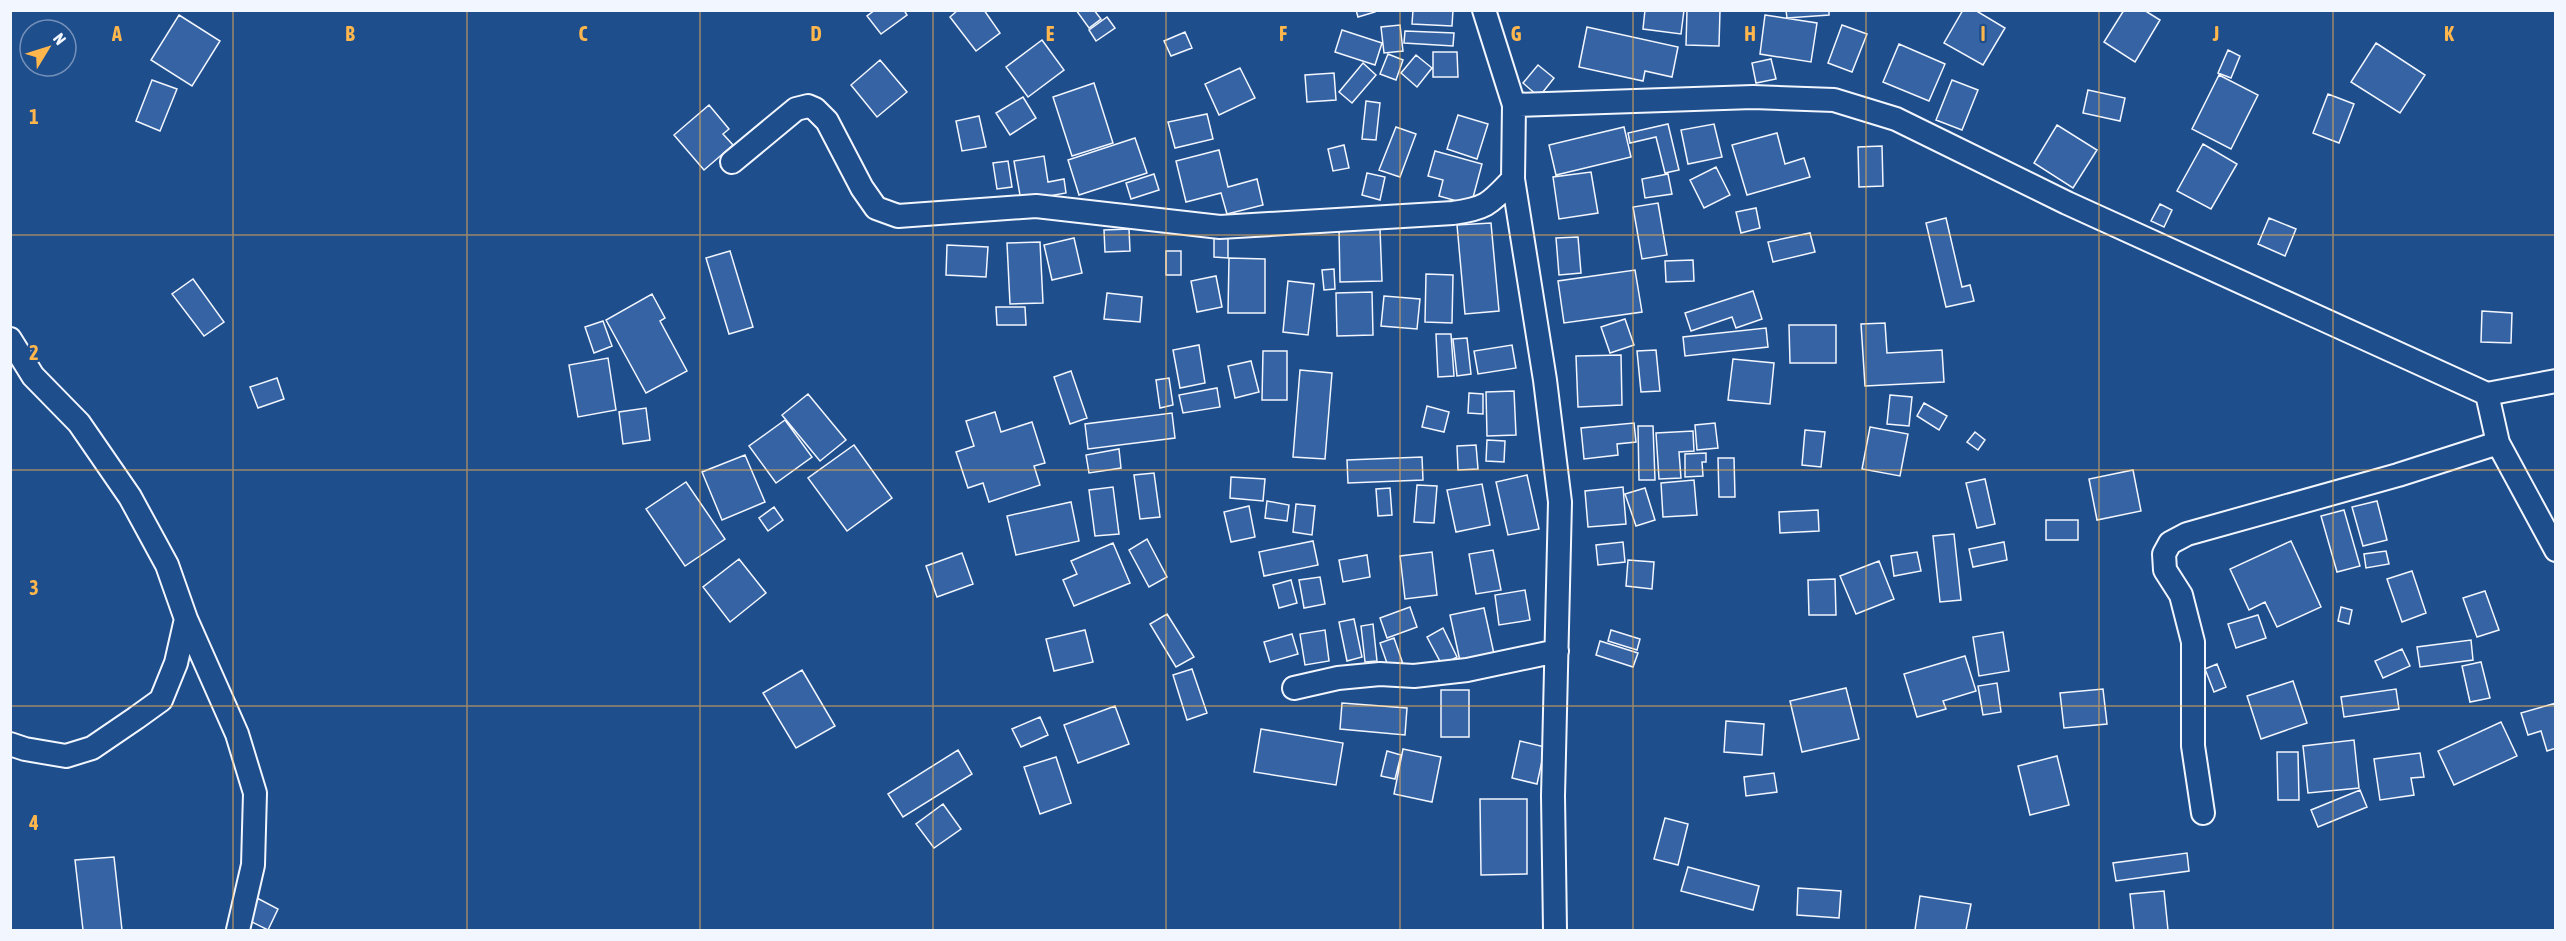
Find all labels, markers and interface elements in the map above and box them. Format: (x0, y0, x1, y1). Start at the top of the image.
north arrow (18, 18, 78, 78)
text: A (111, 22, 122, 45)
text: B (345, 22, 355, 45)
text: C (579, 22, 588, 45)
text: D (810, 22, 822, 45)
text: E (1046, 22, 1055, 45)
text: F (1279, 22, 1287, 45)
text: G (1511, 22, 1522, 45)
text: H (1744, 22, 1756, 45)
text: I (1980, 22, 1986, 45)
text: J (2212, 22, 2219, 45)
text: K (2444, 22, 2454, 45)
text: N (50, 29, 70, 48)
text: 1 (29, 105, 39, 128)
text: 2 (29, 341, 39, 364)
text: 3 (29, 576, 39, 599)
text: 4 (28, 811, 39, 834)

